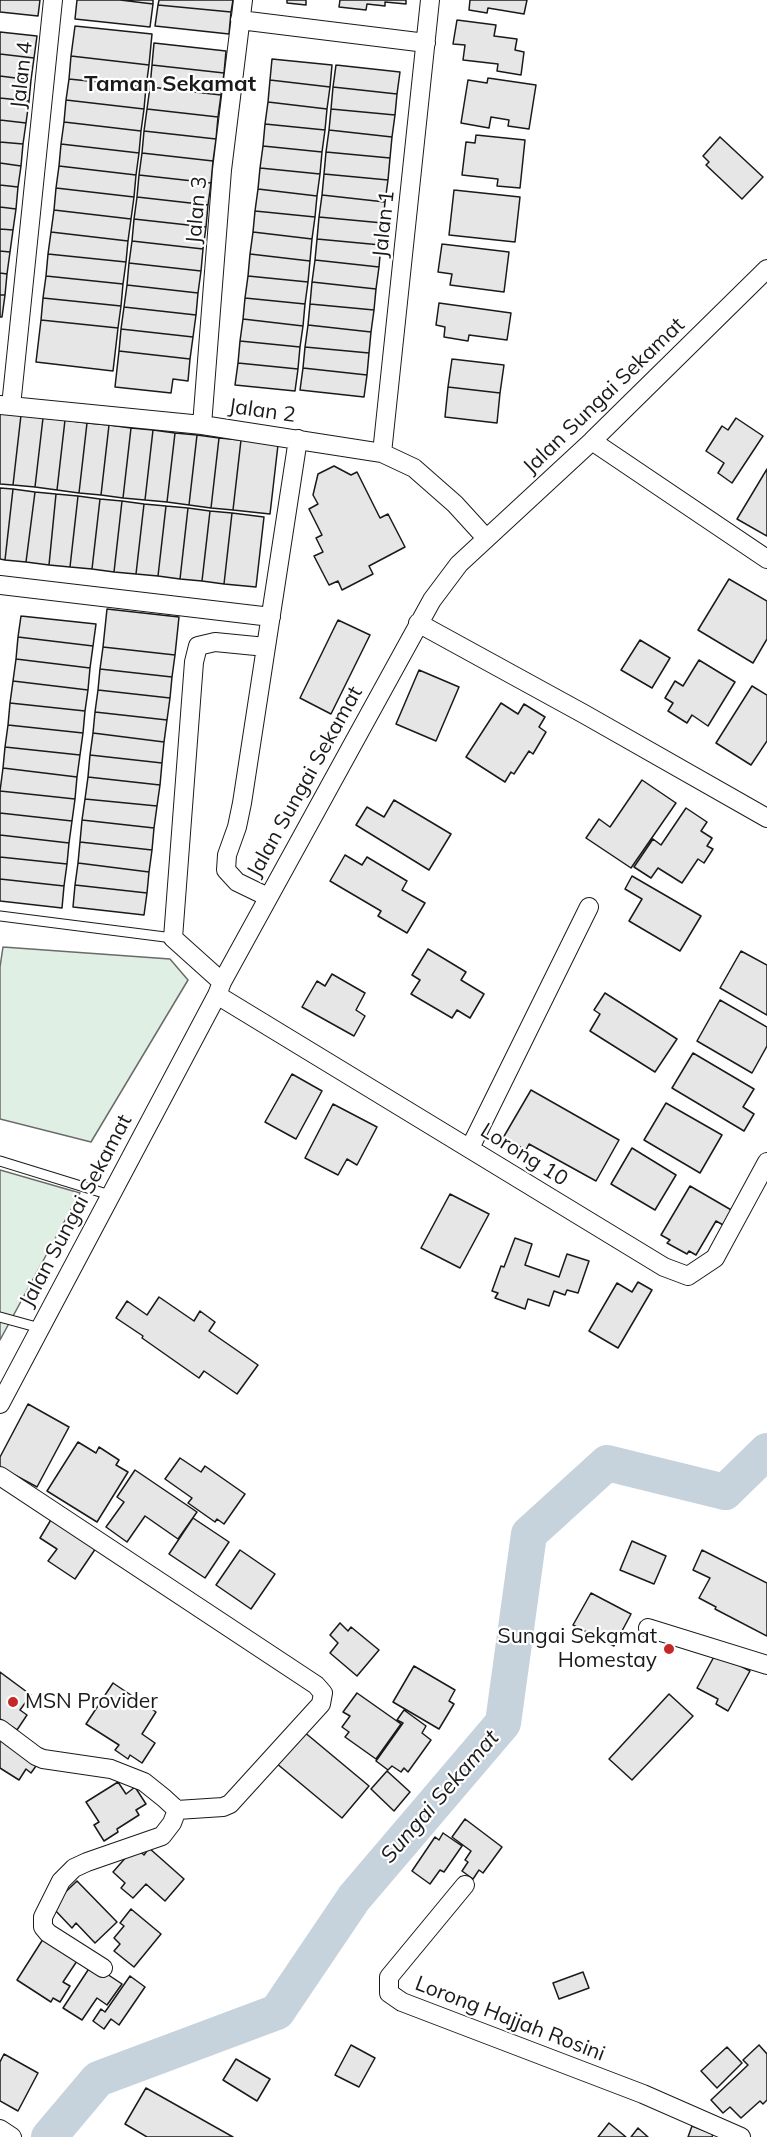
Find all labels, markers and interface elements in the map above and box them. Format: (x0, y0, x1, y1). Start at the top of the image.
street label: Jalan 4 (6, 40, 38, 110)
district label: Taman Sekamat (84, 71, 256, 97)
street label: Jalan 3 (182, 175, 212, 245)
street label: Jalan 1 (368, 189, 400, 259)
street label: Jalan Sungai Sekamat (518, 312, 690, 480)
street label: Jalan 2 (227, 394, 297, 428)
street label: Jalan Sungai Sekamat (242, 682, 368, 882)
street label: Jalan Sungai Sekamat (15, 1110, 137, 1312)
street label: Lorong 10 (476, 1118, 572, 1192)
place label: Sungai Sekamat Homestay (498, 1624, 657, 1674)
marker: Sungai Sekamat Homestay (662, 1642, 676, 1656)
place label: MSN Provider (25, 1689, 158, 1715)
marker: MSN Provider (6, 1695, 20, 1709)
water label: Sungai Sekamat (375, 1725, 505, 1869)
street label: Lorong Hajjah Rosini (412, 1971, 608, 2067)

